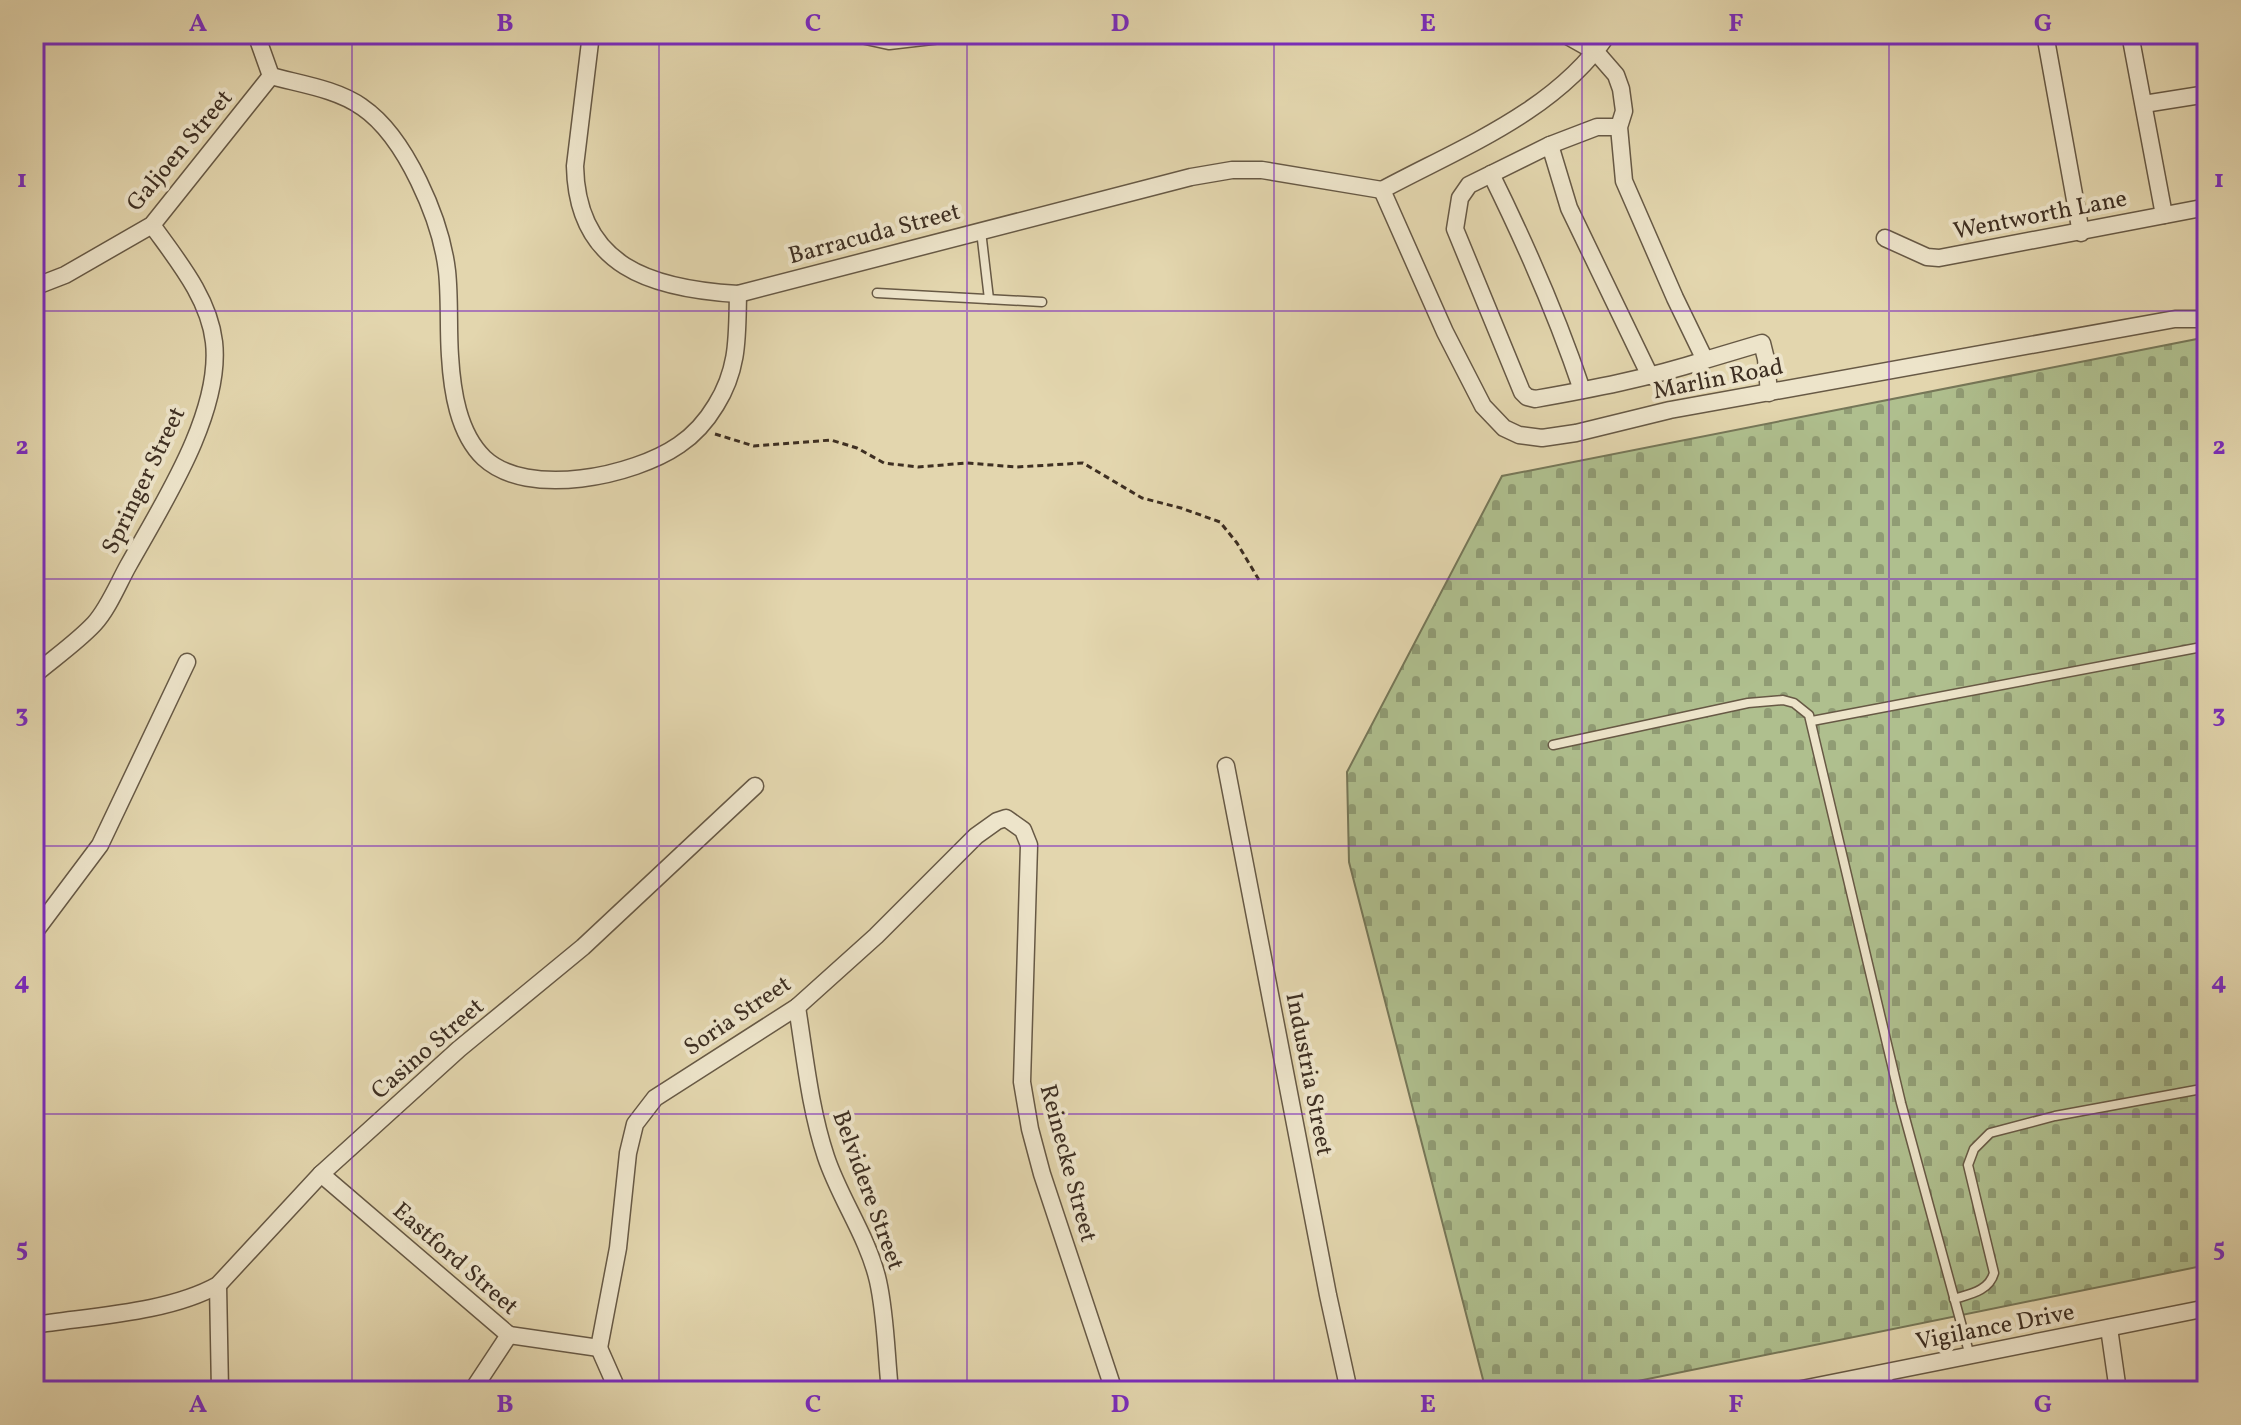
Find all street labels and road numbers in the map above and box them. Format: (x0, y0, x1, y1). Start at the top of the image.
street label: Galjoen Street (119, 83, 242, 220)
street label: Wentworth Lane (1951, 182, 2130, 249)
street label: Barracuda Street (785, 196, 964, 274)
street label: Marlin Road (1650, 351, 1786, 409)
street label: Springer Street (94, 402, 195, 560)
street label: Soria Street (678, 968, 799, 1065)
street label: Industria Street (1276, 990, 1341, 1159)
street label: Casino Street (364, 991, 492, 1108)
street label: Reinecke Street (1030, 1081, 1104, 1246)
street label: Belvidere Street (823, 1106, 912, 1275)
street label: Eastford Street (384, 1195, 525, 1324)
street label: Vigilance Drive (1913, 1296, 2078, 1360)

